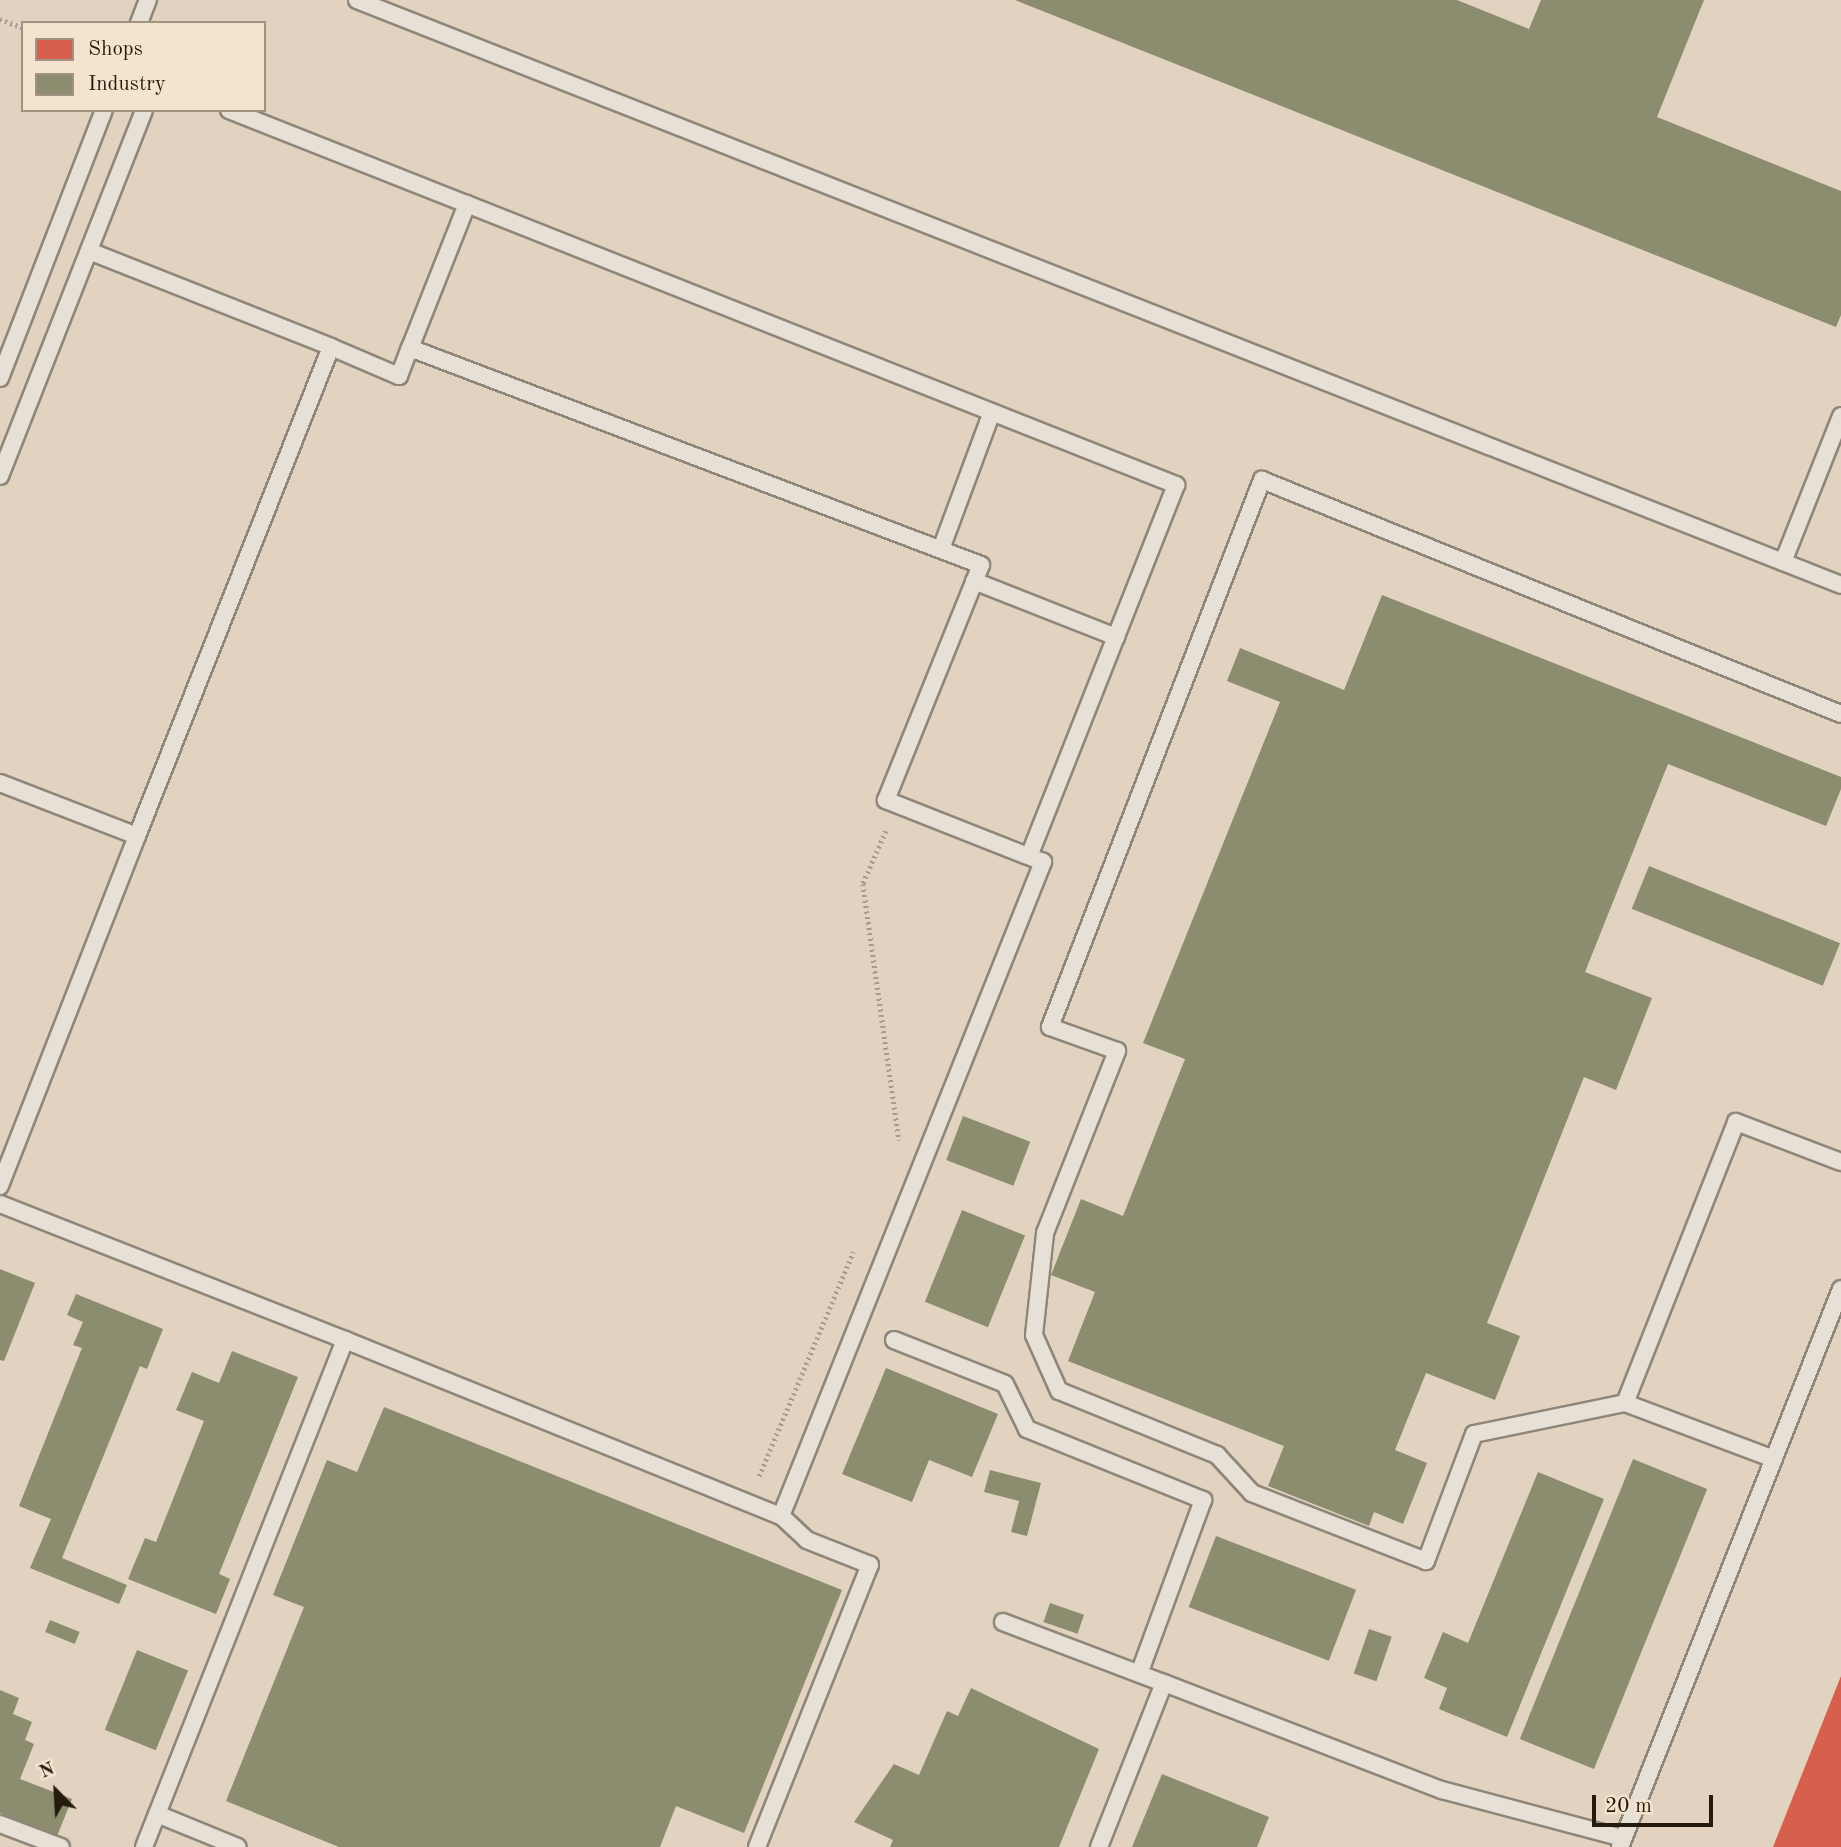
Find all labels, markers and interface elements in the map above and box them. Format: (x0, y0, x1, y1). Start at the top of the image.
legend (21, 21, 266, 112)
text: Shops (88, 39, 143, 60)
text: Industry (88, 74, 166, 95)
north arrow (21, 1756, 91, 1826)
text: N (37, 1760, 58, 1783)
scale bar (1596, 1780, 1717, 1824)
text: 20 m (1605, 1796, 1652, 1817)

